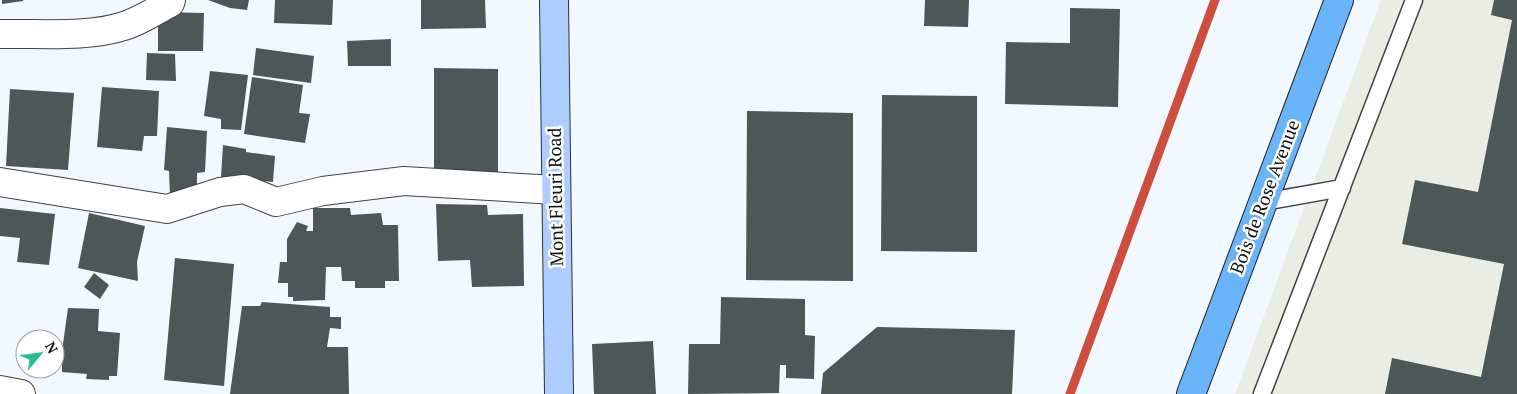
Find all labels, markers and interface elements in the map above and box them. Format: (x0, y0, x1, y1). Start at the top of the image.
street label: Bois de Rose Avenue (1224, 116, 1304, 277)
street label: Mont Fleuri Road (542, 127, 568, 267)
north arrow (15, 329, 65, 379)
text: N (41, 338, 63, 357)

